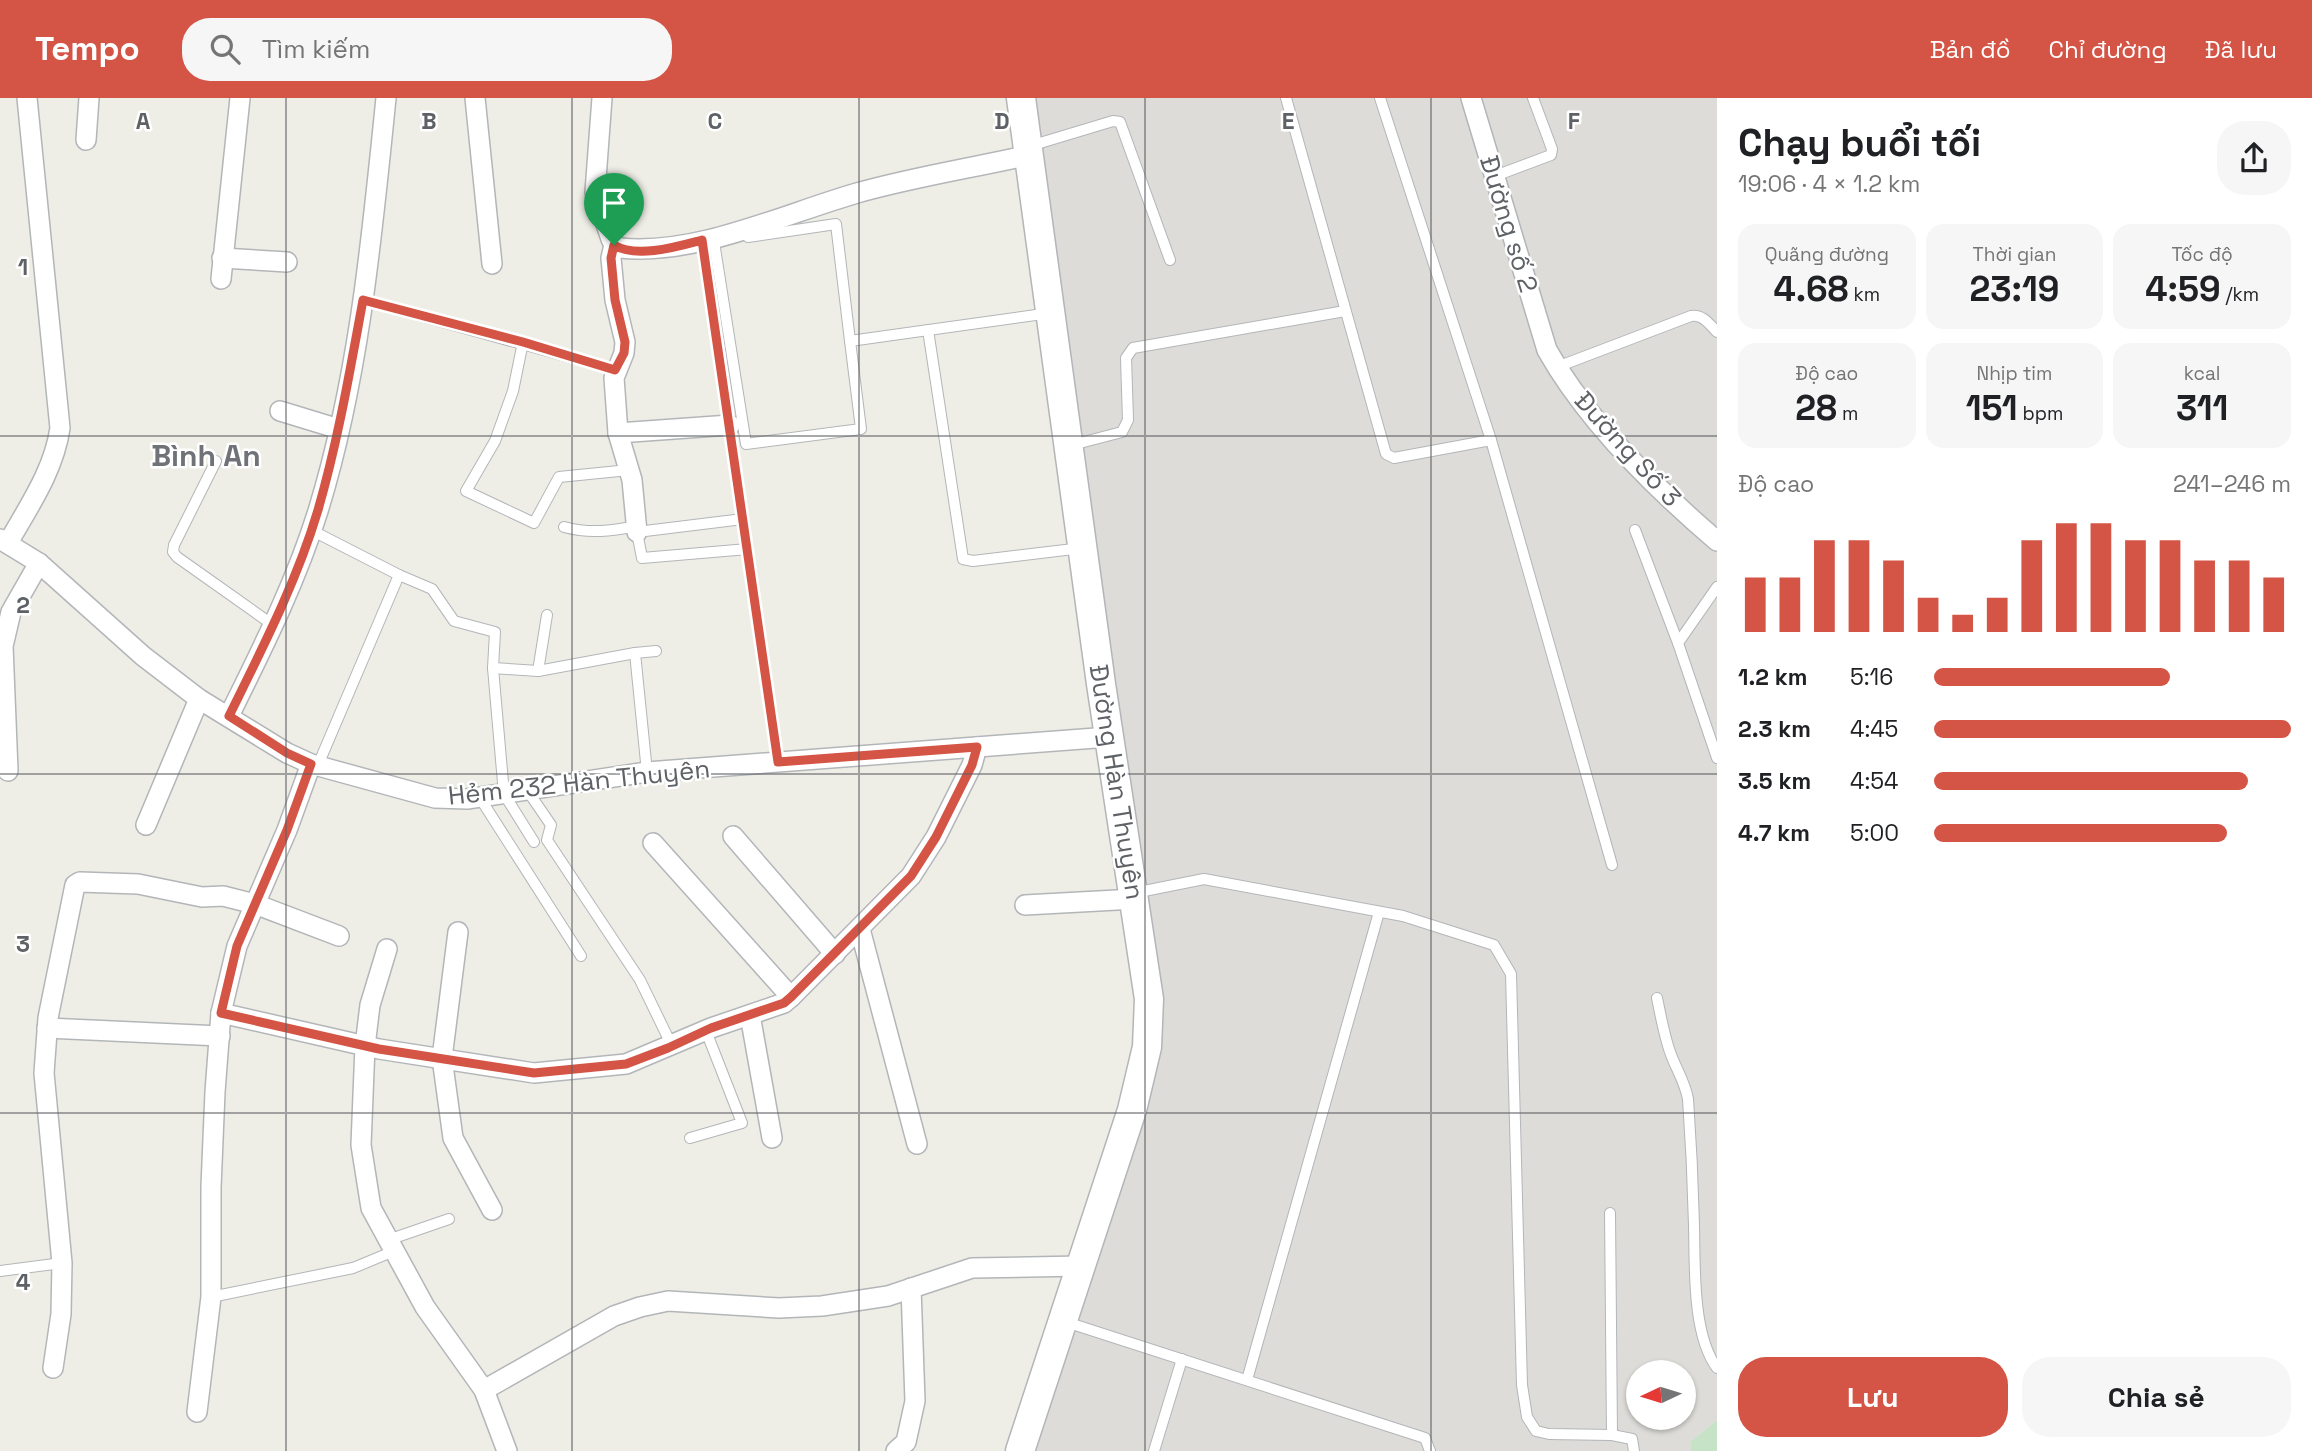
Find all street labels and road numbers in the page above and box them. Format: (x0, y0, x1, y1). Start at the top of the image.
street label: Đường số 2 (1472, 151, 1546, 297)
street label: Đường Số 3 (1567, 384, 1689, 514)
street label: Đường Hàn Thuyên (1082, 662, 1152, 902)
street label: Hẻm 232 Hàn Thuyên (446, 751, 712, 813)

